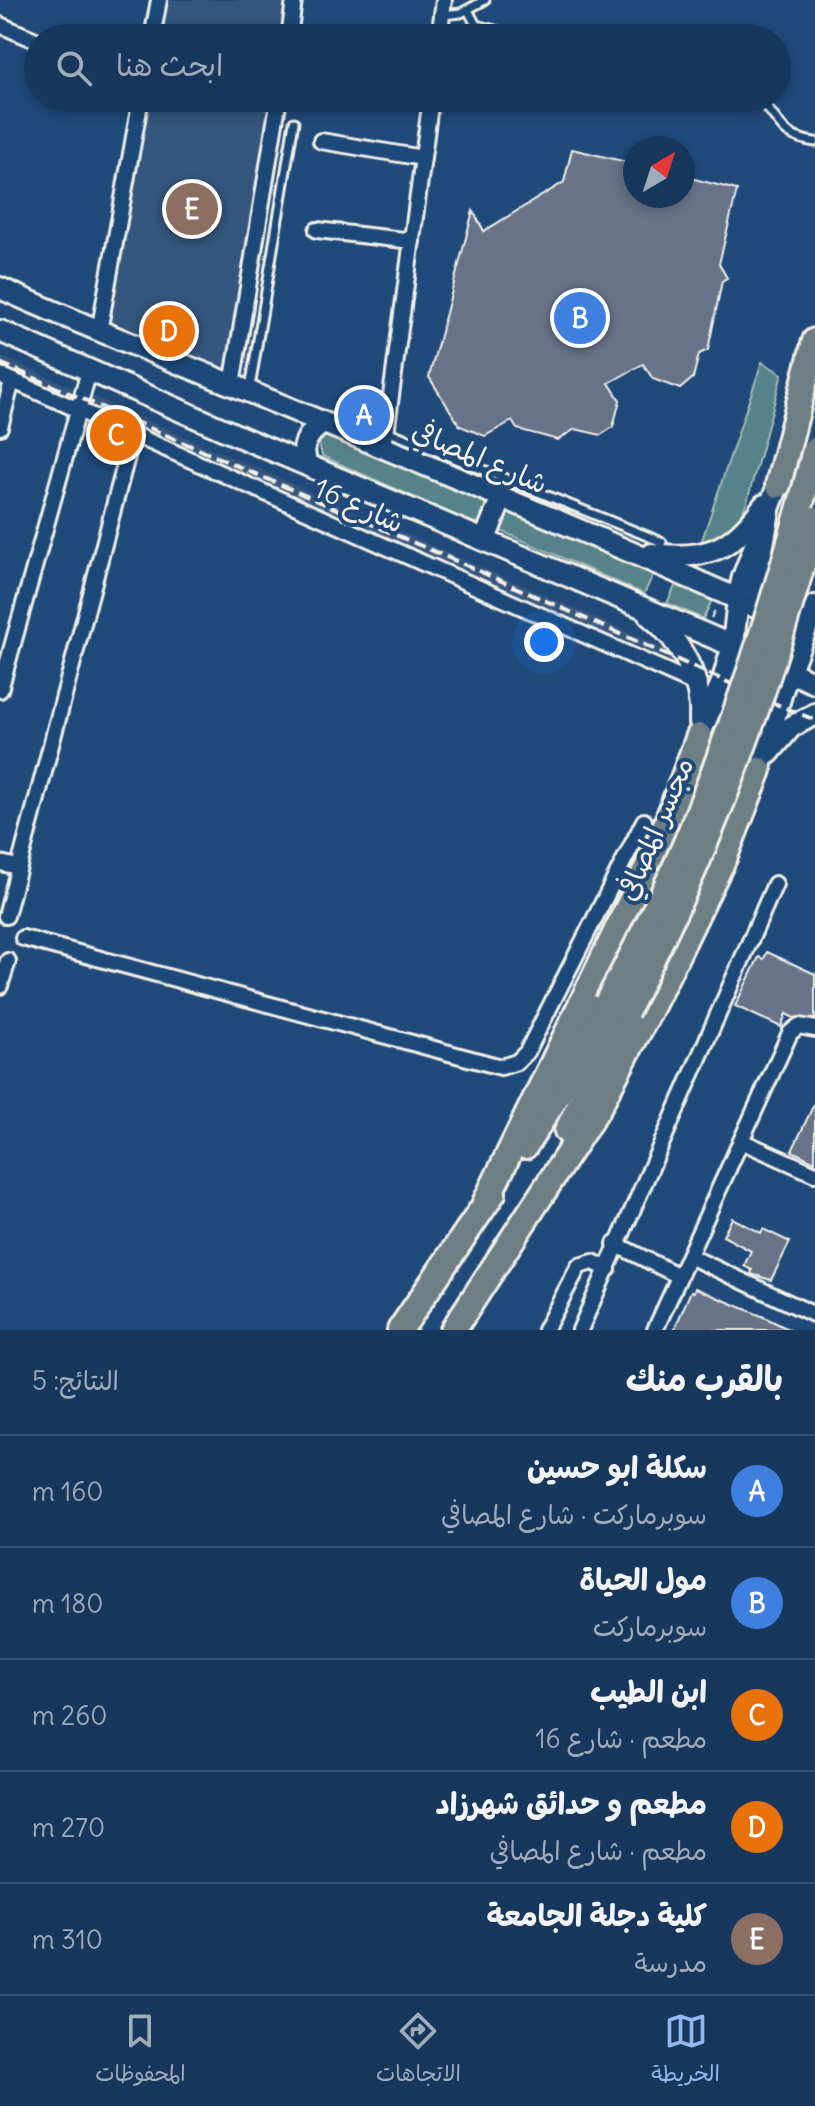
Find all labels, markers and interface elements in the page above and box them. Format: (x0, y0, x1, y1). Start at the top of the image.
search box (24, 24, 791, 112)
icon: search (52, 46, 96, 90)
text: ابحث هنا (116, 46, 223, 84)
north arrow (623, 136, 695, 208)
pin: E (166, 179, 218, 239)
pin: B (554, 288, 606, 348)
pin: D (143, 301, 195, 361)
pin: A (338, 385, 390, 445)
pin: C (90, 405, 142, 465)
street label: شارع المصافي (406, 412, 553, 504)
street label: شارع 16 (308, 469, 410, 542)
your location (524, 622, 564, 662)
street label: مجسر المصافي (609, 752, 704, 907)
text: بالقرب منك (626, 1357, 783, 1400)
text: النتائج: 5 (32, 1364, 119, 1397)
text: سكلة ابو حسين (527, 1448, 707, 1486)
text: 160 m (32, 1475, 103, 1508)
text: A (749, 1475, 765, 1508)
text: سوبرماركت · شارع المصافي (441, 1498, 707, 1531)
text: مول الحياة (579, 1560, 707, 1598)
text: 180 m (32, 1587, 103, 1620)
text: B (748, 1587, 766, 1620)
text: سوبرماركت (593, 1610, 707, 1643)
text: ابن الطيب (590, 1672, 707, 1710)
text: 260 m (32, 1699, 107, 1732)
text: C (748, 1699, 766, 1732)
text: مطعم · شارع 16 (535, 1722, 707, 1755)
text: مطعم و حدائق شهرزاد (436, 1784, 707, 1822)
text: 270 m (32, 1811, 105, 1844)
text: D (748, 1811, 766, 1844)
text: مطعم · شارع المصافي (489, 1834, 707, 1867)
text: كلية دجلة الجامعة (486, 1896, 707, 1934)
text: 310 m (32, 1923, 103, 1956)
text: E (749, 1923, 765, 1956)
text: مدرسة (635, 1946, 707, 1979)
tab: المحفوظات (95, 2009, 186, 2093)
tab: الاتجاهات (376, 2009, 461, 2093)
tab: الخريطة (651, 2009, 720, 2093)

